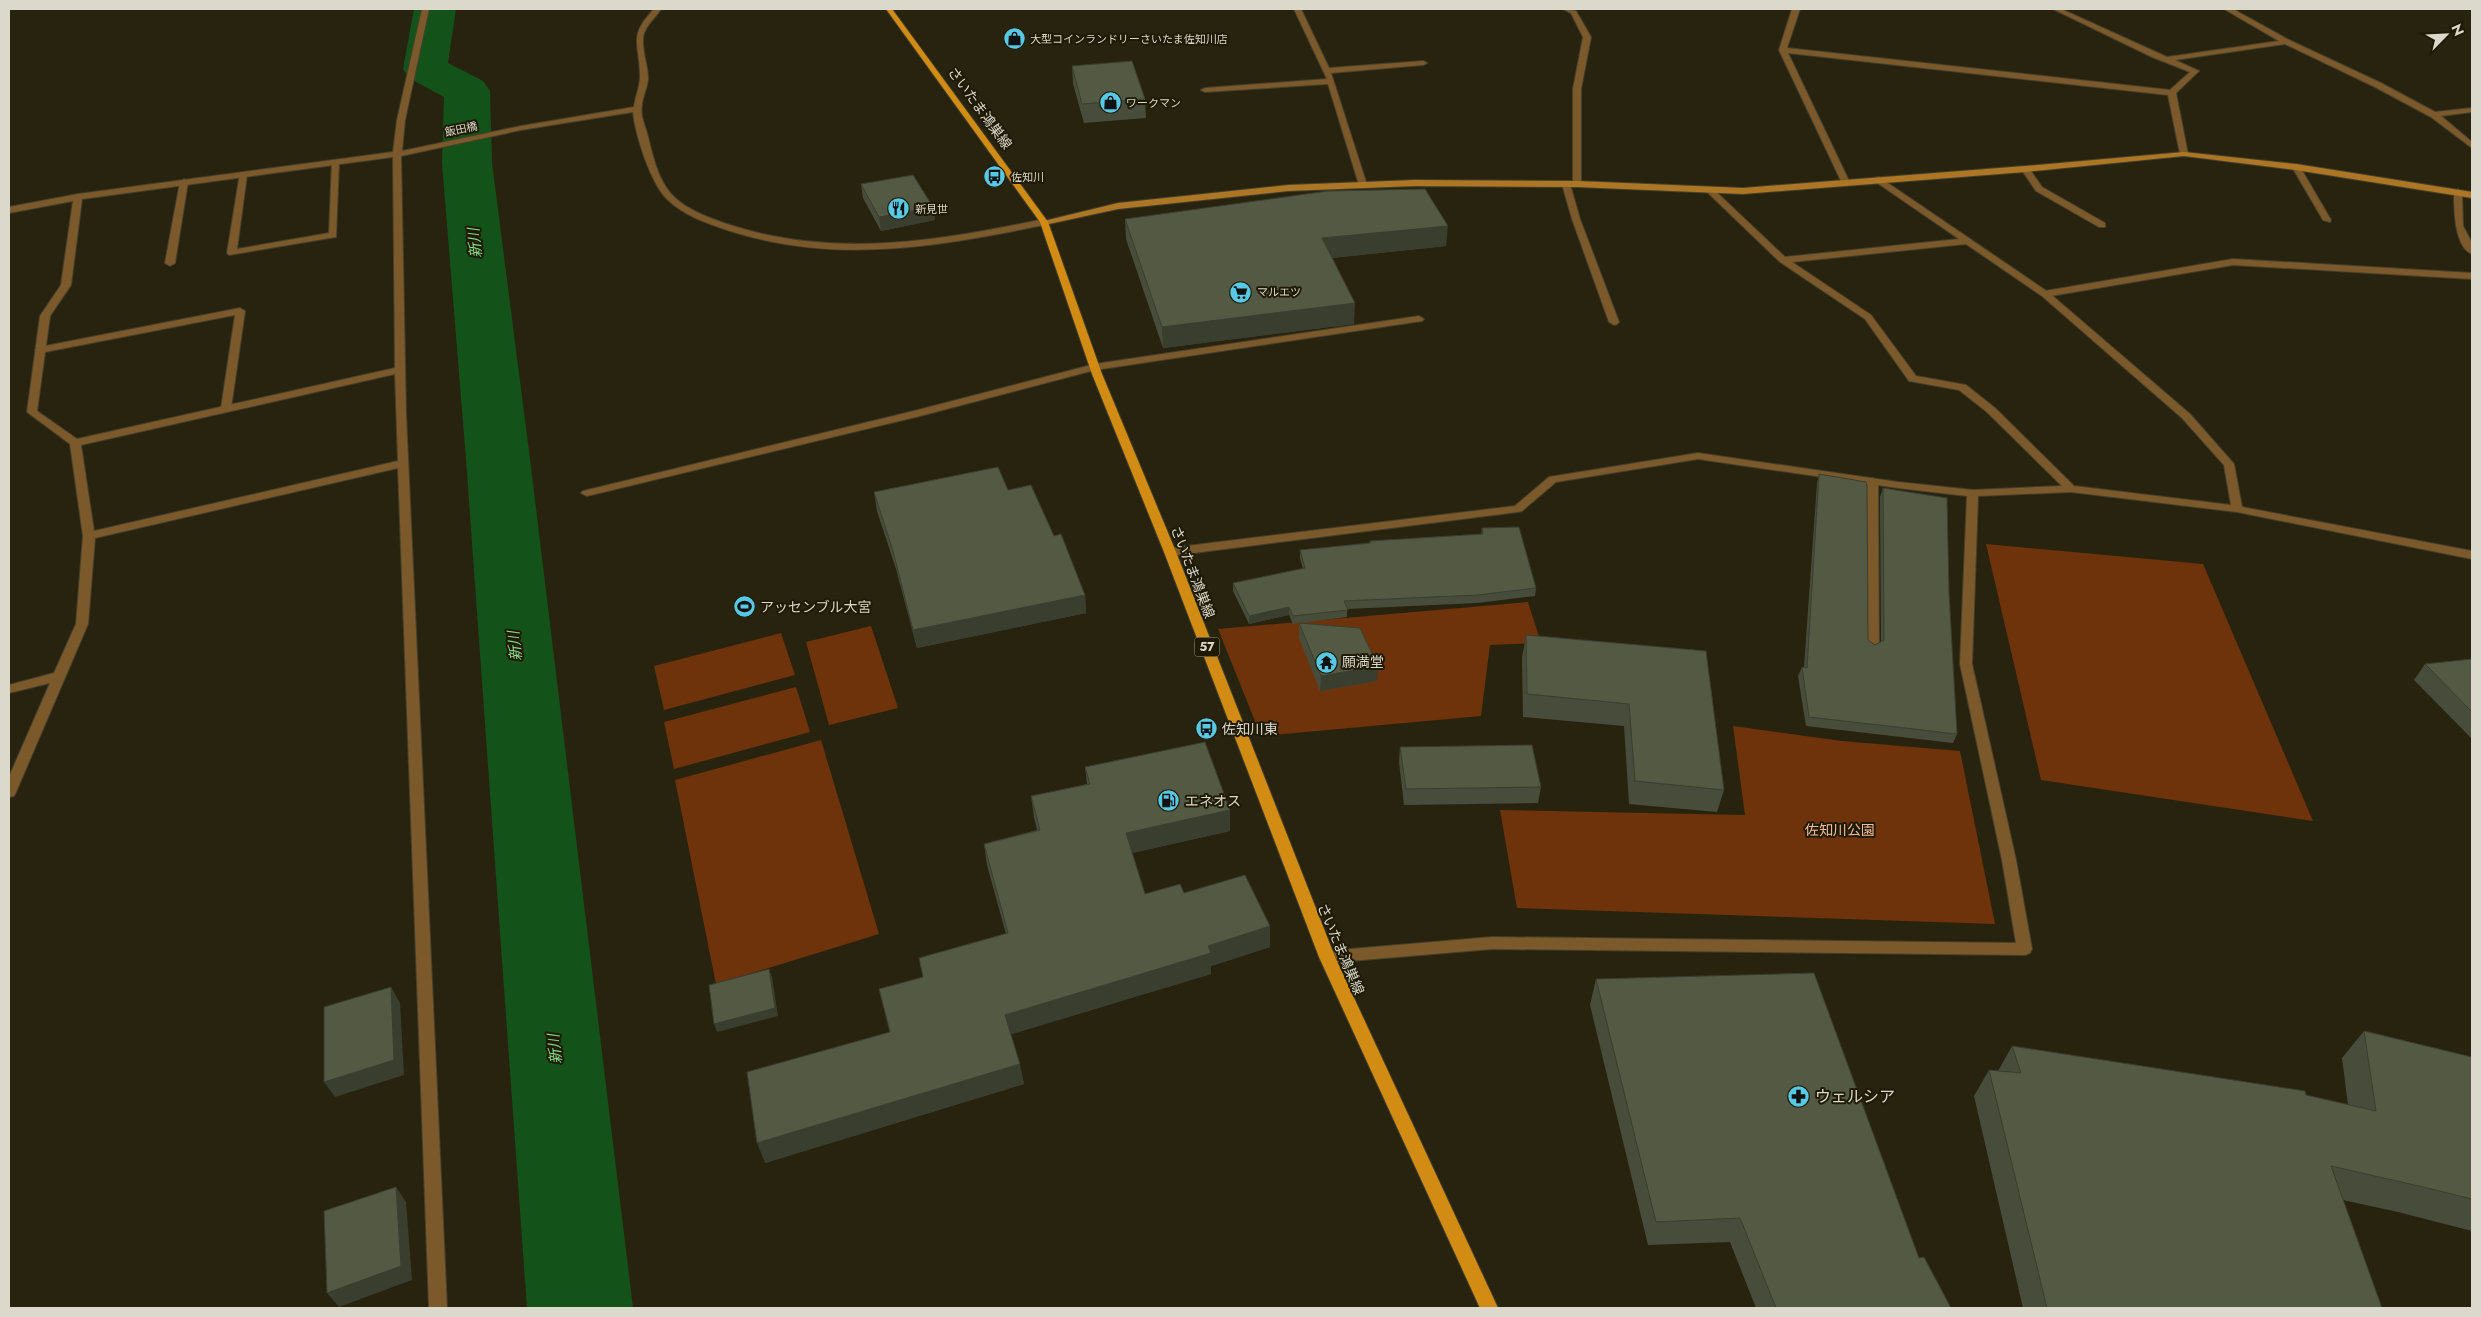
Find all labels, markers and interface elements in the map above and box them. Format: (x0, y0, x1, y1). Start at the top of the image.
north arrow (2421, 10, 2471, 60)
text: N (2446, 21, 2469, 39)
shop icon: 大型コインランドリーさいたま佐知川店 (1002, 27, 1026, 51)
place label: 大型コインランドリーさいたま佐知川店 (1030, 31, 1228, 47)
street label: さいたま鴻巣線 (943, 63, 1017, 153)
shop icon: ワークマン (1098, 91, 1122, 115)
place label: ワークマン (1126, 95, 1181, 111)
street label: 飯田橋 (443, 118, 479, 140)
bus stop icon: 佐知川 (983, 165, 1007, 189)
place label: 佐知川 (1011, 169, 1044, 185)
restaurant icon: 新見世 (887, 197, 911, 221)
place label: 新見世 (915, 201, 948, 217)
water label: 新川 (462, 225, 488, 259)
supermarket icon: マルエツ (1229, 280, 1253, 304)
place label: マルエツ (1257, 284, 1301, 300)
street label: さいたま鴻巣線 (1166, 523, 1220, 621)
sports icon: アッセンブル大宮 (732, 595, 756, 619)
place label: アッセンブル大宮 (760, 597, 872, 617)
water label: 新川 (502, 628, 528, 662)
road number: 57 (1194, 638, 1220, 656)
temple icon: 願満堂 (1314, 650, 1338, 674)
place label: 願満堂 (1342, 652, 1384, 672)
bus stop icon: 佐知川東 (1194, 717, 1218, 741)
place label: 佐知川東 (1222, 719, 1278, 739)
fuel station icon: エネオス (1157, 789, 1181, 813)
place label: エネオス (1185, 791, 1241, 811)
park label: 佐知川公園 (1805, 820, 1875, 840)
street label: さいたま鴻巣線 (1313, 900, 1369, 998)
water label: 新川 (542, 1031, 568, 1065)
pharmacy icon: ウェルシア (1787, 1084, 1811, 1108)
place label: ウェルシア (1815, 1085, 1895, 1108)

